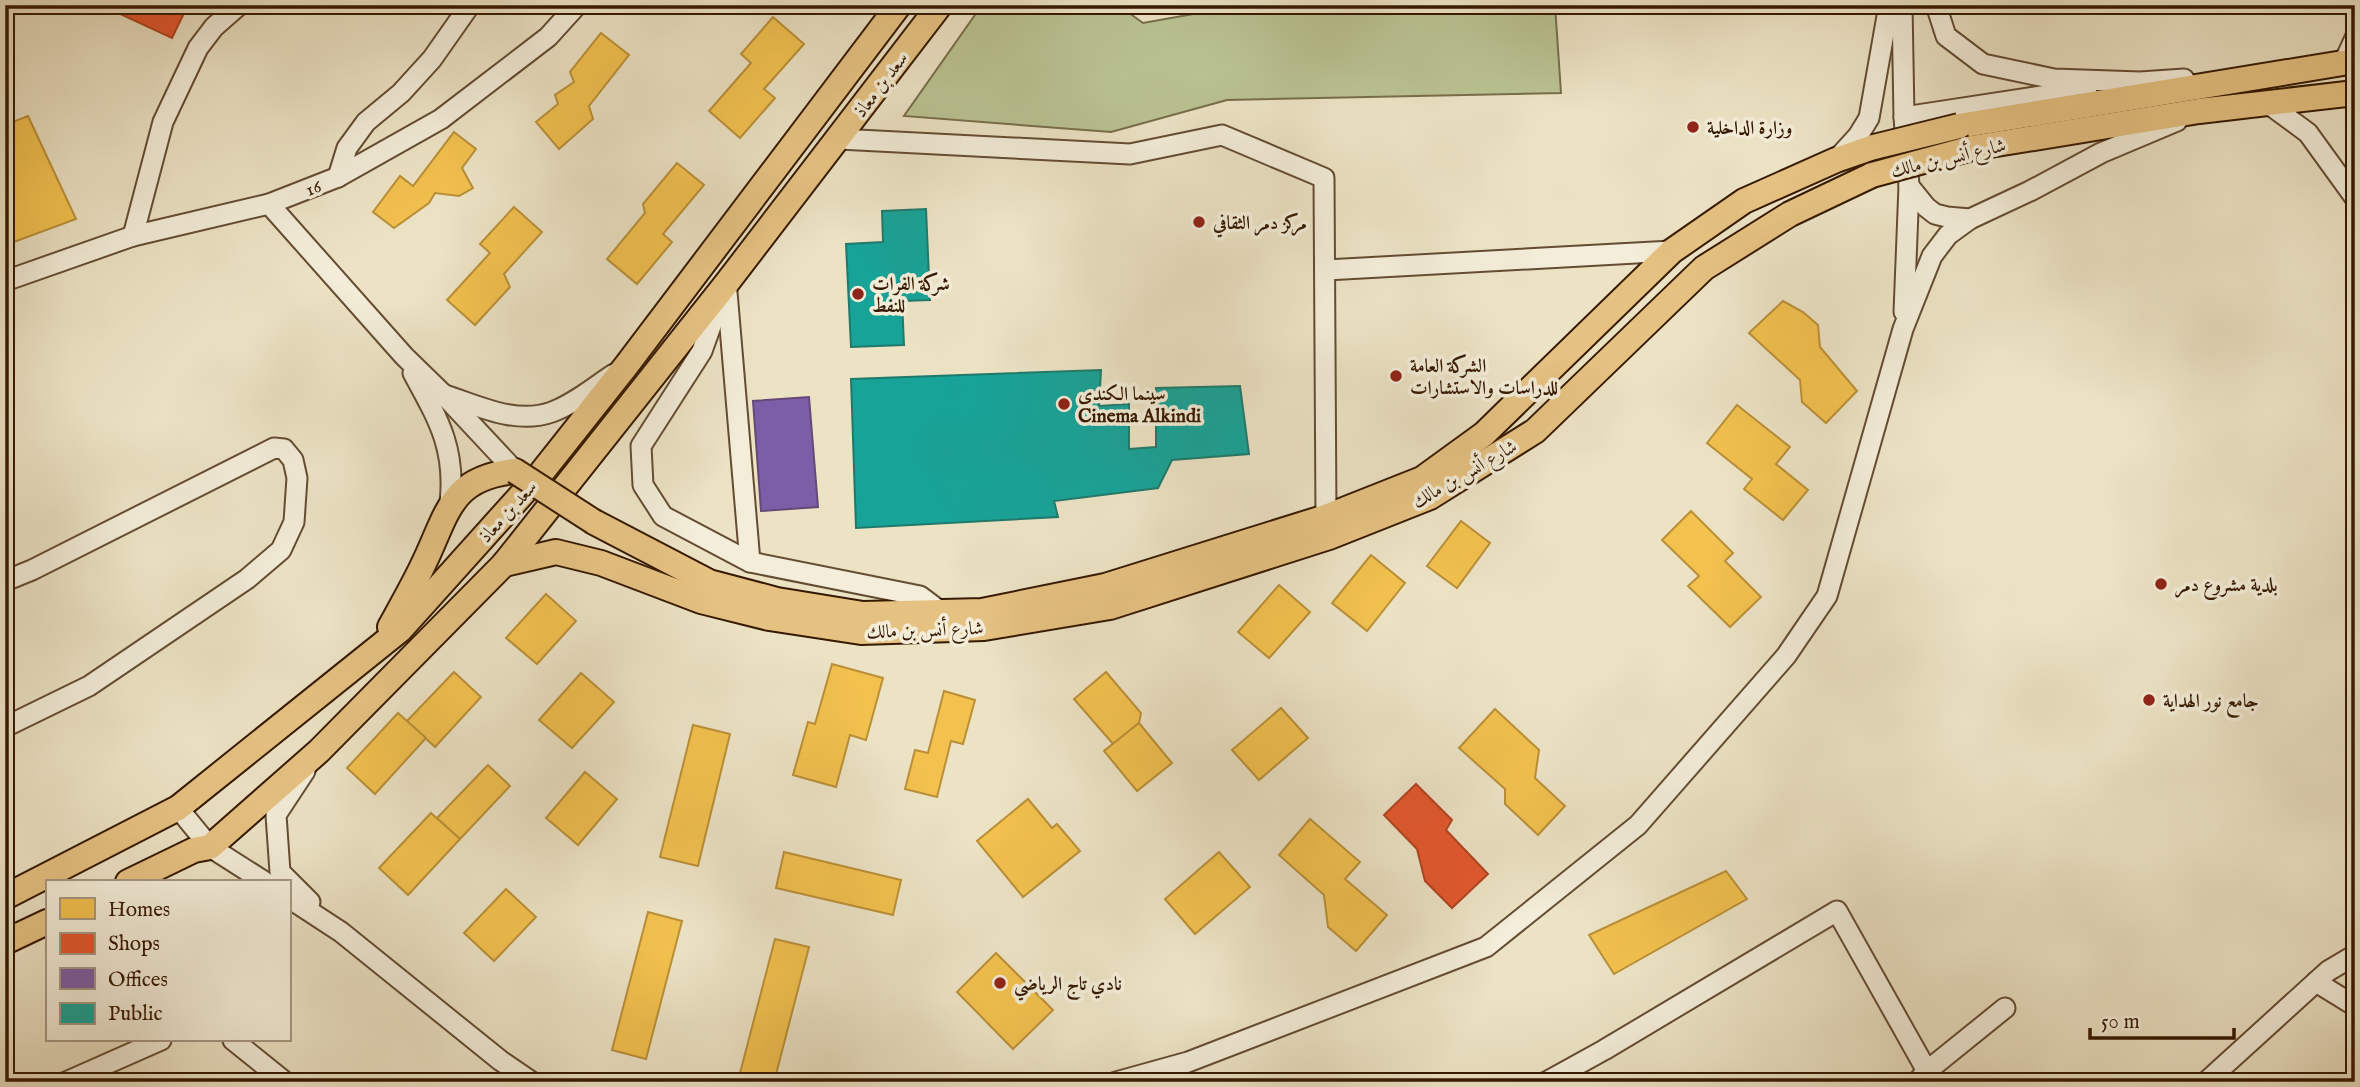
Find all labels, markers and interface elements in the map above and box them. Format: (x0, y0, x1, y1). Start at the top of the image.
street label: سعد بن معاذ (849, 47, 914, 123)
place label: وزارة الداخلية (1707, 117, 1792, 141)
marker: وزارة الداخلية (1685, 119, 1701, 135)
street label: شارع أنس بن مالك (1888, 132, 2009, 186)
street label: 16 (302, 175, 326, 203)
place label: مركز دمر الثقافي (1212, 212, 1307, 238)
marker: مركز دمر الثقافي (1191, 214, 1207, 230)
place label: شركة الفرات للنفط (872, 272, 950, 319)
marker: شركة الفرات للنفط (850, 286, 866, 302)
place label: الشركة العامة للدراسات والاستشارات (1410, 354, 1558, 401)
marker: الشركة العامة للدراسات والاستشارات (1388, 368, 1404, 384)
place label: سينما الكندي Cinema Alkindi (1078, 383, 1201, 429)
marker: سينما الكندي Cinema Alkindi (1056, 396, 1072, 412)
street label: شارع أنس بن مالك (1407, 433, 1523, 516)
street label: سعد بن معاذ (474, 476, 543, 549)
place label: بلدية مشروع دمر (2175, 574, 2278, 600)
marker: بلدية مشروع دمر (2153, 576, 2169, 592)
street label: شارع أنس بن مالك (866, 615, 984, 647)
place label: جامع نور الهداية (2163, 690, 2259, 718)
marker: جامع نور الهداية (2141, 692, 2157, 708)
legend (46, 880, 290, 1042)
text: Homes (108, 897, 170, 924)
text: Shops (108, 931, 160, 958)
text: Offices (108, 967, 168, 994)
place label: نادي تاج الرياضي (1014, 973, 1122, 1001)
marker: نادي تاج الرياضي (992, 975, 1008, 991)
scale bar (2090, 996, 2234, 1040)
text: Public (108, 1001, 162, 1028)
text: 50 m (2101, 1009, 2140, 1036)

